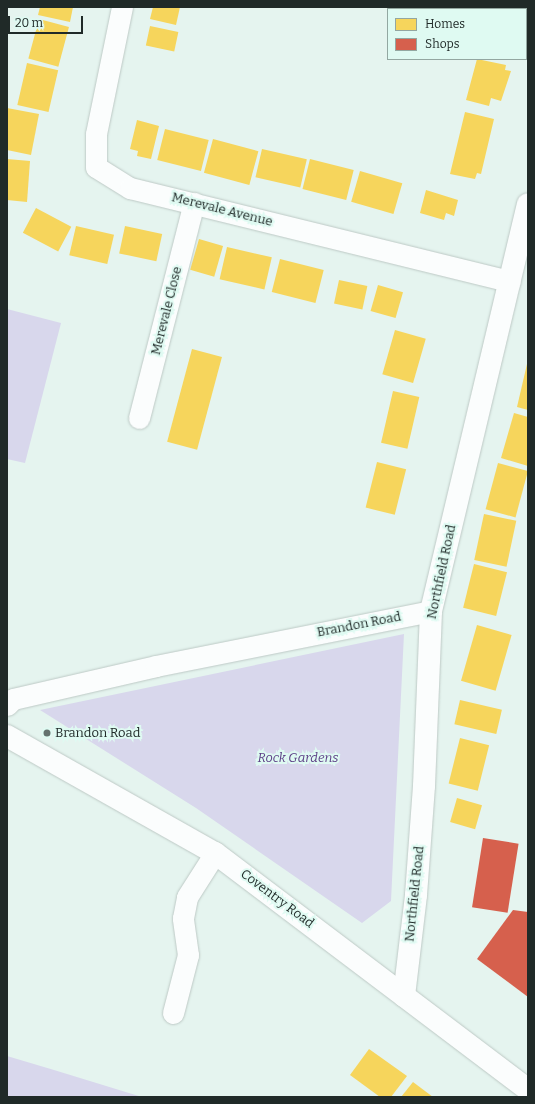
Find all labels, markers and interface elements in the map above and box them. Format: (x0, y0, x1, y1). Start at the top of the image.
scale bar (10, 8, 85, 34)
legend (387, 8, 527, 60)
text: 20 m (15, 16, 43, 30)
text: Homes (425, 17, 465, 31)
text: Shops (425, 37, 459, 51)
street label: Merevale Avenue (170, 190, 274, 230)
street label: Merevale Close (148, 265, 186, 357)
street label: Northfield Road (424, 523, 460, 621)
street label: Brandon Road (316, 609, 402, 641)
place label: Brandon Road (55, 725, 140, 741)
marker: Brandon Road (42, 728, 52, 738)
park label: Rock Gardens (257, 750, 339, 766)
street label: Northfield Road (402, 845, 428, 943)
street label: Coventry Road (237, 866, 317, 932)

